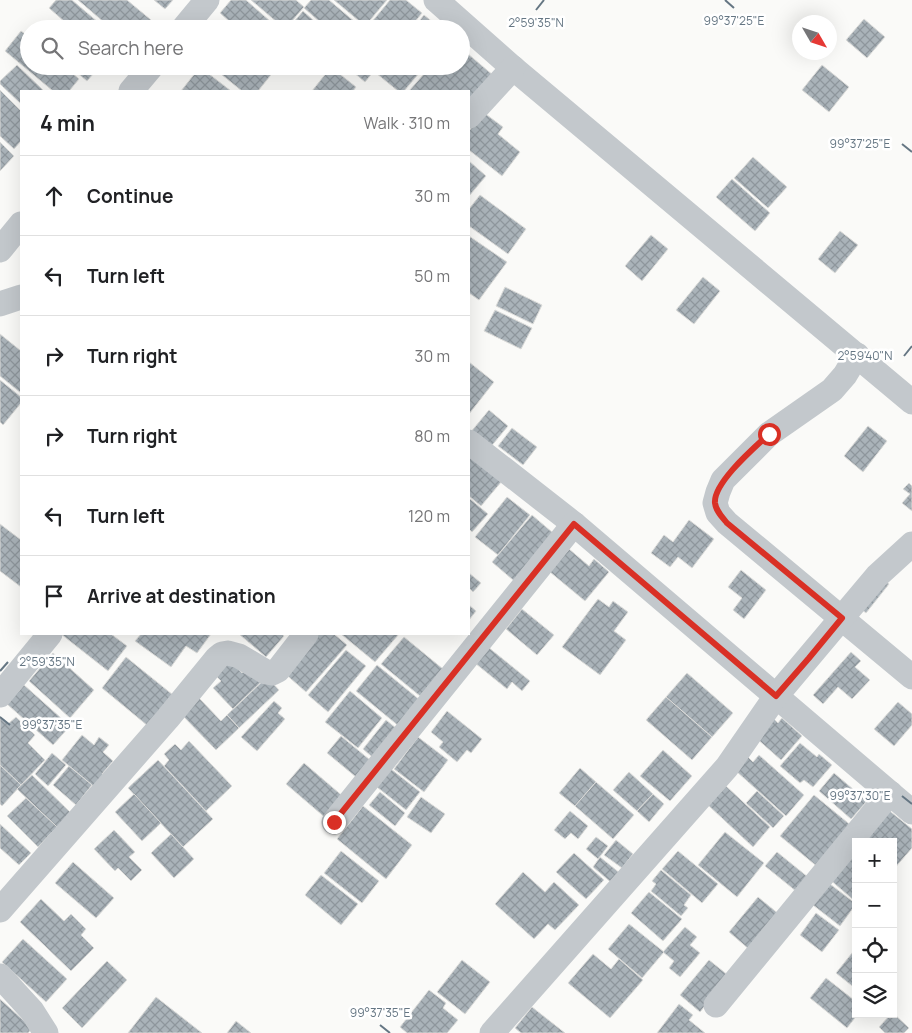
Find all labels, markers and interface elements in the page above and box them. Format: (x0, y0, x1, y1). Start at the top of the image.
text: 99°37'25"E (704, 12, 765, 29)
text: 2°59'35"N (508, 14, 564, 31)
north arrow (792, 15, 837, 60)
search box (20, 20, 470, 75)
icon: search (38, 34, 66, 62)
text: Search here (78, 35, 184, 61)
text: 4 min (40, 109, 95, 137)
text: Walk · 310 m (364, 112, 450, 134)
text: 99°37'25"E (830, 135, 891, 152)
icon: ahead (40, 182, 68, 210)
text: Continue (87, 183, 173, 209)
text: 30 m (415, 185, 450, 207)
icon: left (40, 262, 68, 290)
text: Turn left (87, 263, 165, 289)
text: 50 m (414, 265, 450, 287)
icon: right (40, 342, 68, 370)
text: Turn right (87, 343, 177, 369)
text: 30 m (415, 345, 450, 367)
text: 2°59'40"N (837, 347, 893, 364)
icon: right (40, 422, 68, 450)
text: Turn right (87, 423, 177, 449)
route start (758, 423, 781, 446)
text: 80 m (414, 425, 450, 447)
icon: left (40, 502, 68, 530)
text: Turn left (87, 503, 165, 529)
text: 120 m (408, 505, 450, 527)
icon: arrive (40, 582, 68, 610)
text: Arrive at destination (87, 583, 276, 609)
text: 2°59'35"N (19, 653, 75, 670)
text: 99°37'35"E (22, 716, 82, 733)
text: 99°37'30"E (829, 787, 891, 804)
route end (323, 811, 346, 834)
map controls (852, 838, 897, 1018)
button: + (852, 838, 897, 883)
button: − (852, 883, 897, 928)
button: locate (852, 928, 897, 973)
button: layers (852, 973, 897, 1018)
text: 99°37'35"E (350, 1004, 410, 1021)

